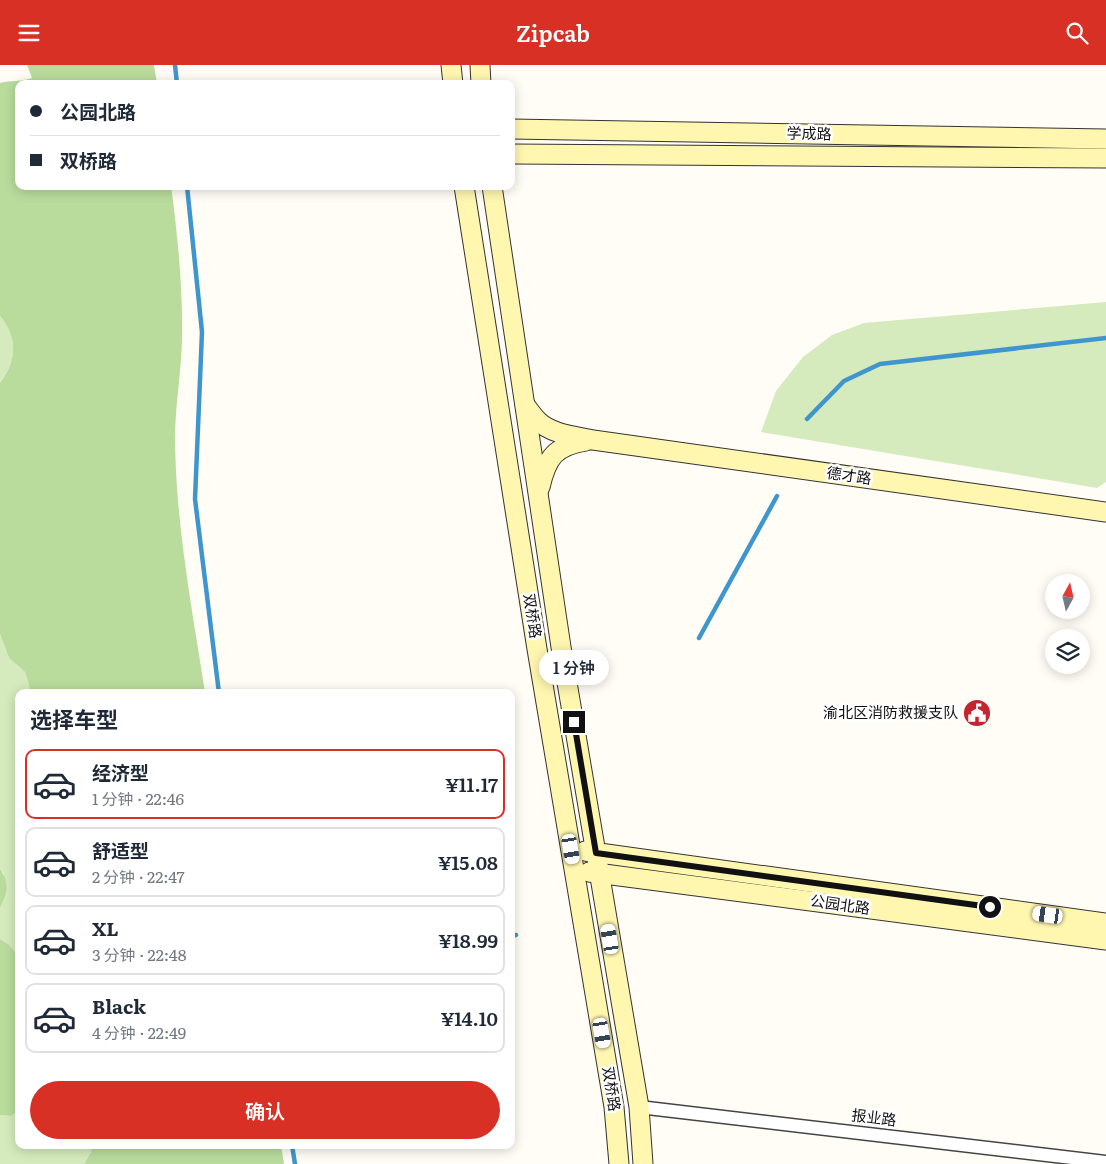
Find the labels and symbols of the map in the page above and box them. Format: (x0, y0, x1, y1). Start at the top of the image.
street label: 学成路 (786, 121, 832, 144)
street label: 德才路 (825, 460, 873, 489)
north arrow (1045, 574, 1090, 619)
street label: 双桥路 (519, 592, 548, 640)
callout: 1 分钟 (539, 649, 609, 685)
public building icon: 渝北区消防救援支队 (962, 698, 992, 728)
place label: 渝北区消防救援支队 (823, 700, 958, 723)
route end (563, 711, 585, 733)
car (561, 833, 580, 865)
street label: 公园北路 (809, 888, 872, 919)
route start (979, 896, 1001, 918)
car (1032, 905, 1063, 925)
car (600, 923, 619, 955)
car (592, 1017, 611, 1049)
street label: 双桥路 (598, 1065, 627, 1113)
street label: 报业路 (850, 1102, 898, 1131)

